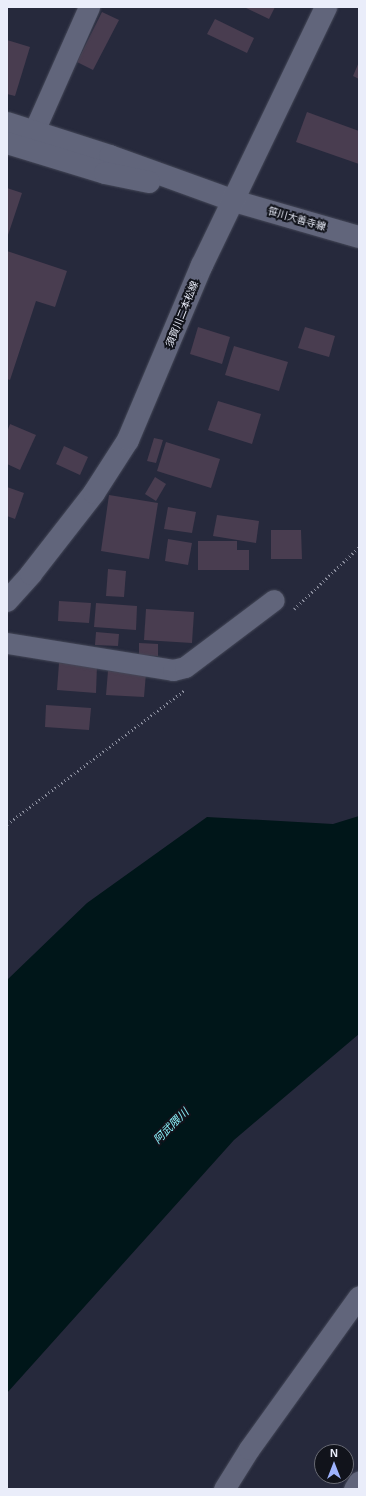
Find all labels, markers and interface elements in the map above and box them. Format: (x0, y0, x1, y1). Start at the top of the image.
street label: 笹川大善寺線 (267, 205, 327, 233)
street label: 須賀川二本松線 (163, 279, 201, 349)
water label: 阿武隈川 (151, 1106, 191, 1146)
north arrow (314, 1444, 354, 1484)
text: N (330, 1447, 338, 1459)

